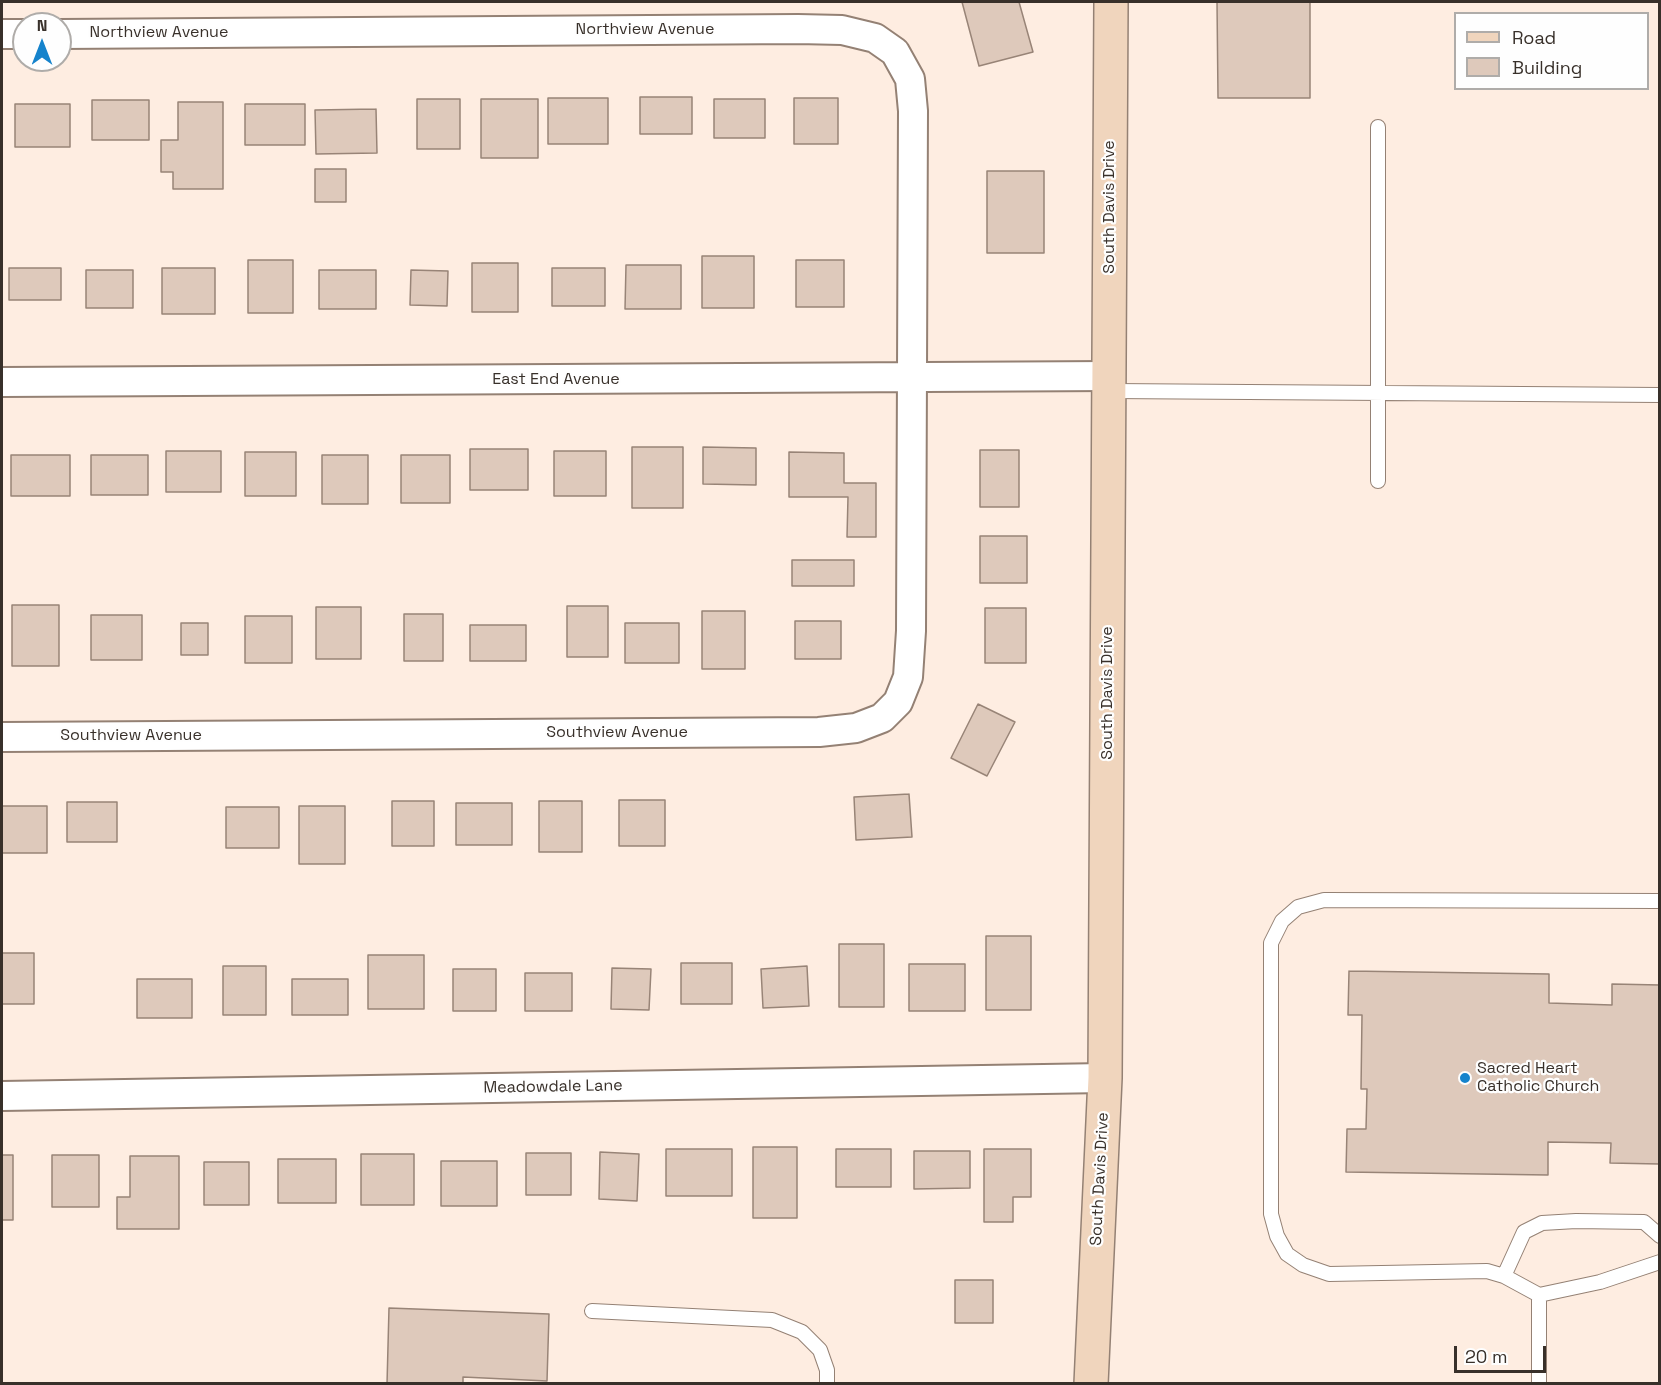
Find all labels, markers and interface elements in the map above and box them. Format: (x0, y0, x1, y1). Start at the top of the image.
north arrow (12, 12, 72, 72)
legend (1454, 12, 1649, 90)
text: N (37, 15, 47, 36)
street label: Northview Avenue (576, 20, 714, 40)
street label: Northview Avenue (90, 23, 228, 43)
text: Road (1512, 26, 1556, 49)
text: Building (1512, 56, 1582, 79)
street label: South Davis Drive (1100, 140, 1120, 274)
street label: East End Avenue (492, 370, 620, 390)
street label: South Davis Drive (1098, 626, 1118, 760)
street label: Southview Avenue (546, 723, 688, 743)
street label: Southview Avenue (60, 726, 202, 746)
place label: Sacred Heart Catholic Church (1477, 1059, 1599, 1097)
marker: Sacred Heart Catholic Church (1458, 1071, 1472, 1085)
street label: Meadowdale Lane (483, 1076, 623, 1098)
street label: South Davis Drive (1087, 1112, 1113, 1246)
scale bar (1457, 1334, 1548, 1372)
text: 20 m (1465, 1345, 1508, 1368)

